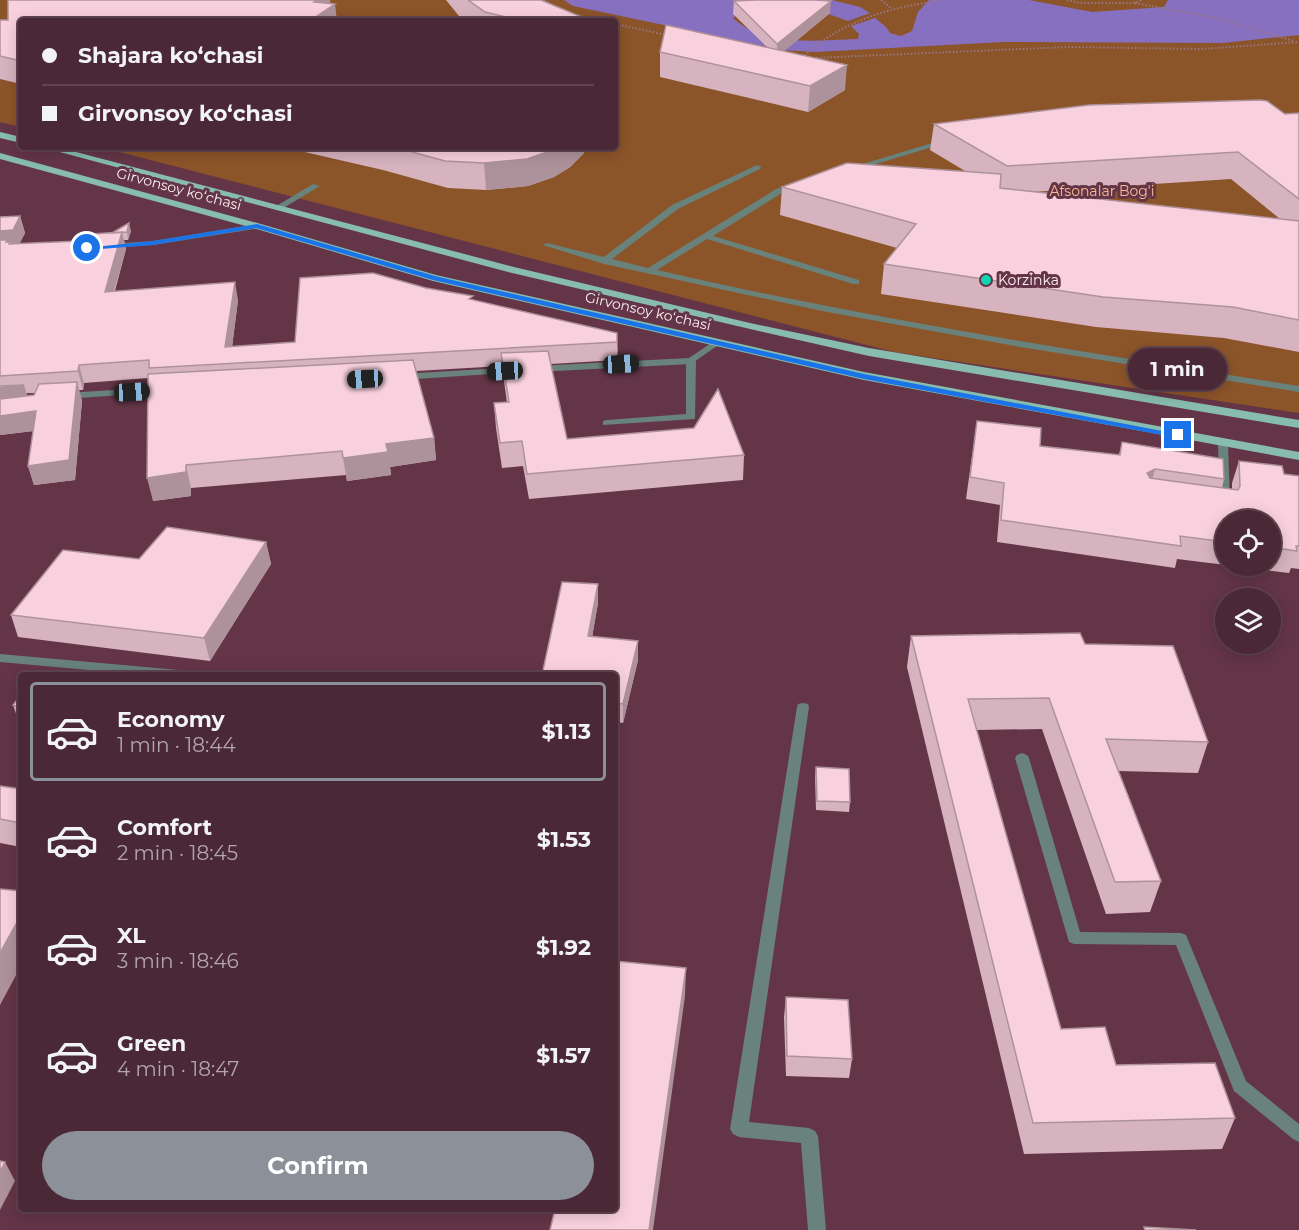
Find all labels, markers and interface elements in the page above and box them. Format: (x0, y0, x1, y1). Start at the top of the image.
text: Shajara koʻchasi (78, 42, 263, 69)
text: Girvonsoy koʻchasi (78, 100, 293, 127)
street label: Girvonsoy koʻchasi (115, 164, 243, 214)
park label: Afsonalar Bog'i (1050, 182, 1154, 200)
route start (73, 234, 100, 261)
place label: Korzinka (998, 271, 1059, 289)
marker: Korzinka (979, 273, 993, 287)
street label: Girvonsoy koʻchasi (583, 288, 713, 334)
callout: 1 min (1128, 348, 1228, 390)
car (603, 354, 639, 374)
text: 1 min (1150, 357, 1205, 381)
car (487, 361, 523, 381)
car (347, 369, 383, 389)
car (114, 382, 150, 402)
route end (1164, 421, 1191, 448)
map controls (1215, 510, 1281, 654)
button: locate (1215, 510, 1281, 576)
button: layers (1215, 588, 1281, 654)
icon: car (45, 705, 99, 759)
text: Economy (117, 706, 225, 733)
text: $1.13 (542, 718, 591, 745)
text: 1 min · 18:44 (117, 733, 236, 757)
icon: car (45, 813, 99, 867)
text: Comfort (117, 814, 212, 841)
text: $1.53 (537, 826, 591, 853)
text: 2 min · 18:45 (117, 841, 238, 865)
icon: car (45, 921, 99, 975)
text: XL (117, 922, 146, 949)
text: $1.92 (536, 934, 591, 961)
text: 3 min · 18:46 (117, 949, 239, 973)
icon: car (45, 1029, 99, 1083)
text: Green (117, 1030, 186, 1057)
text: $1.57 (536, 1042, 591, 1069)
text: 4 min · 18:47 (117, 1057, 239, 1081)
button: Confirm (42, 1131, 594, 1200)

